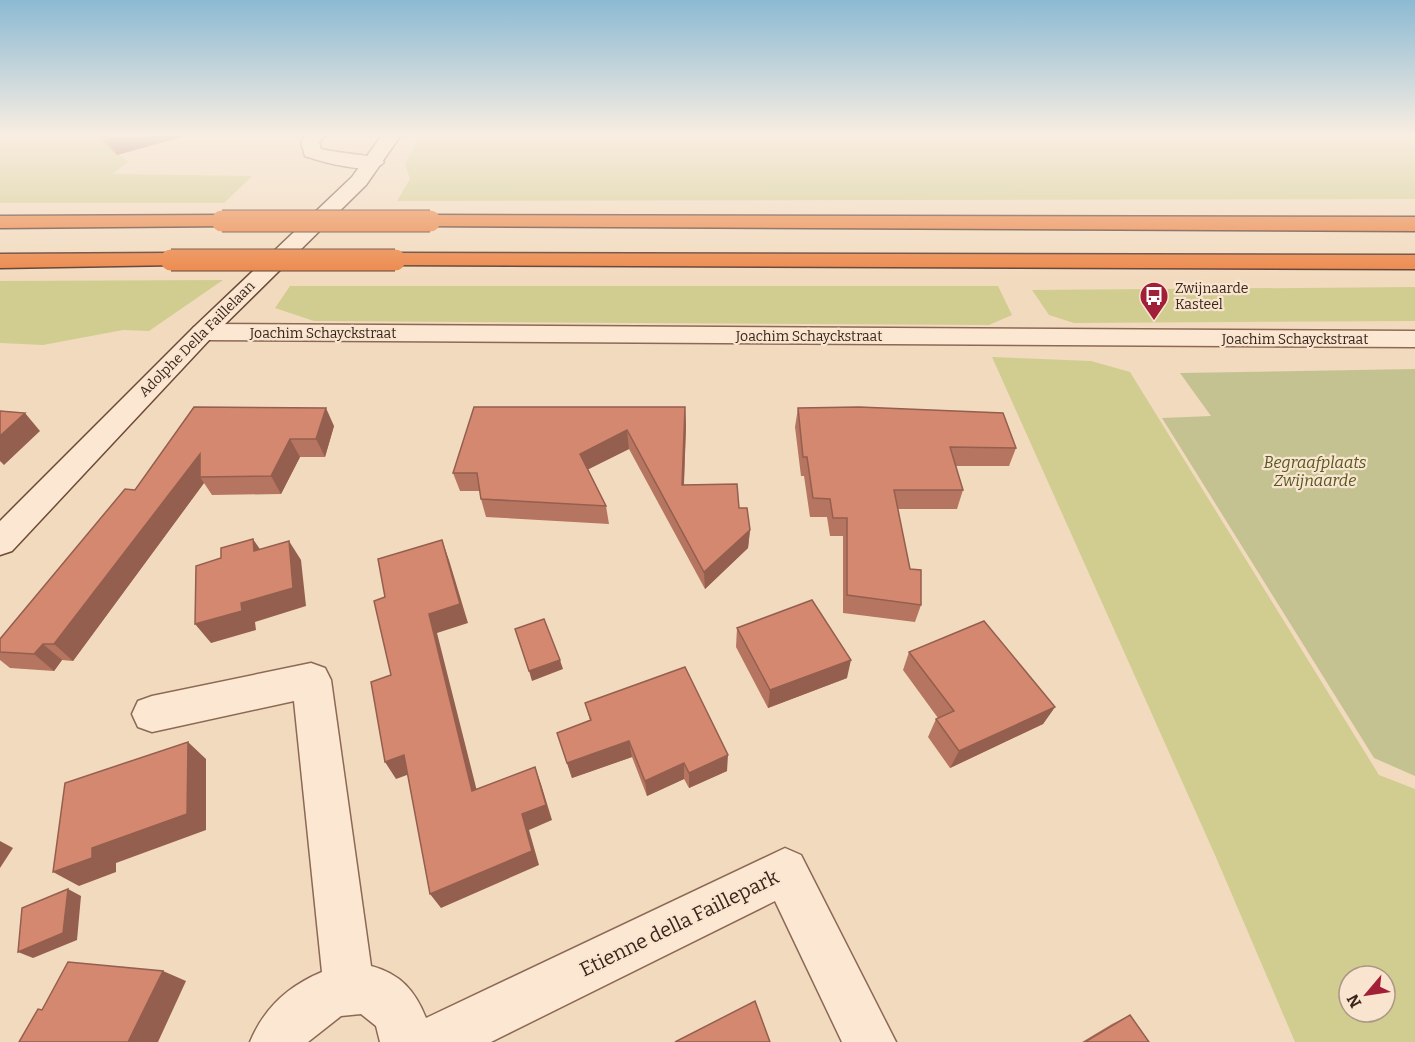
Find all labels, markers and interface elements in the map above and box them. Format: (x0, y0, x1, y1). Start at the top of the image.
street label: Adolphe Della Faillelaan (136, 278, 258, 400)
bus stop icon: Zwijnaarde Kasteel (1138, 280, 1170, 322)
place label: Zwijnaarde Kasteel (1175, 280, 1248, 313)
street label: Joachim Schayckstraat (249, 325, 396, 342)
street label: Joachim Schayckstraat (735, 328, 882, 345)
street label: Joachim Schayckstraat (1221, 331, 1368, 348)
park label: Begraafplaats Zwijnaarde (1264, 453, 1367, 490)
street label: Etienne della Faillepark (576, 864, 783, 982)
north arrow (1337, 964, 1397, 1024)
text: N (1343, 991, 1366, 1011)

